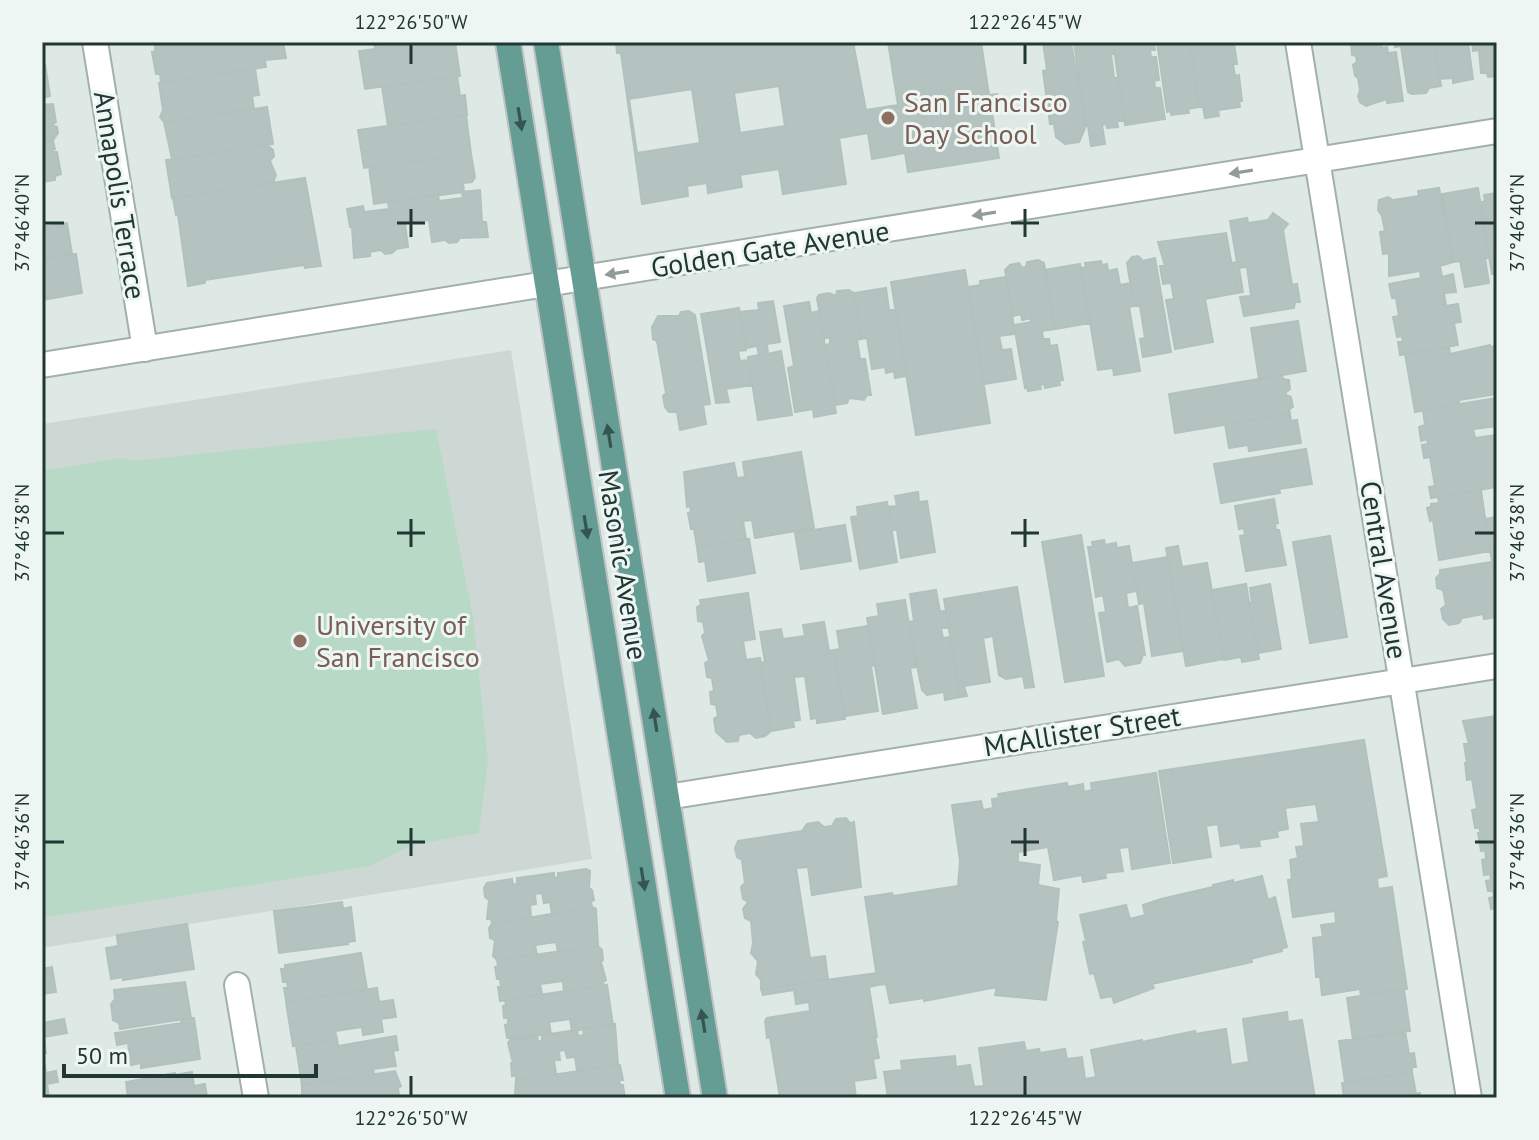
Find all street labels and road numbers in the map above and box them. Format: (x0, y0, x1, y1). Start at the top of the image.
street label: Annapolis Terrace (86, 88, 155, 302)
street label: Golden Gate Avenue (648, 211, 892, 286)
street label: Masonic Avenue (590, 467, 657, 662)
street label: Central Avenue (1352, 478, 1417, 662)
street label: McAllister Street (981, 697, 1183, 764)

